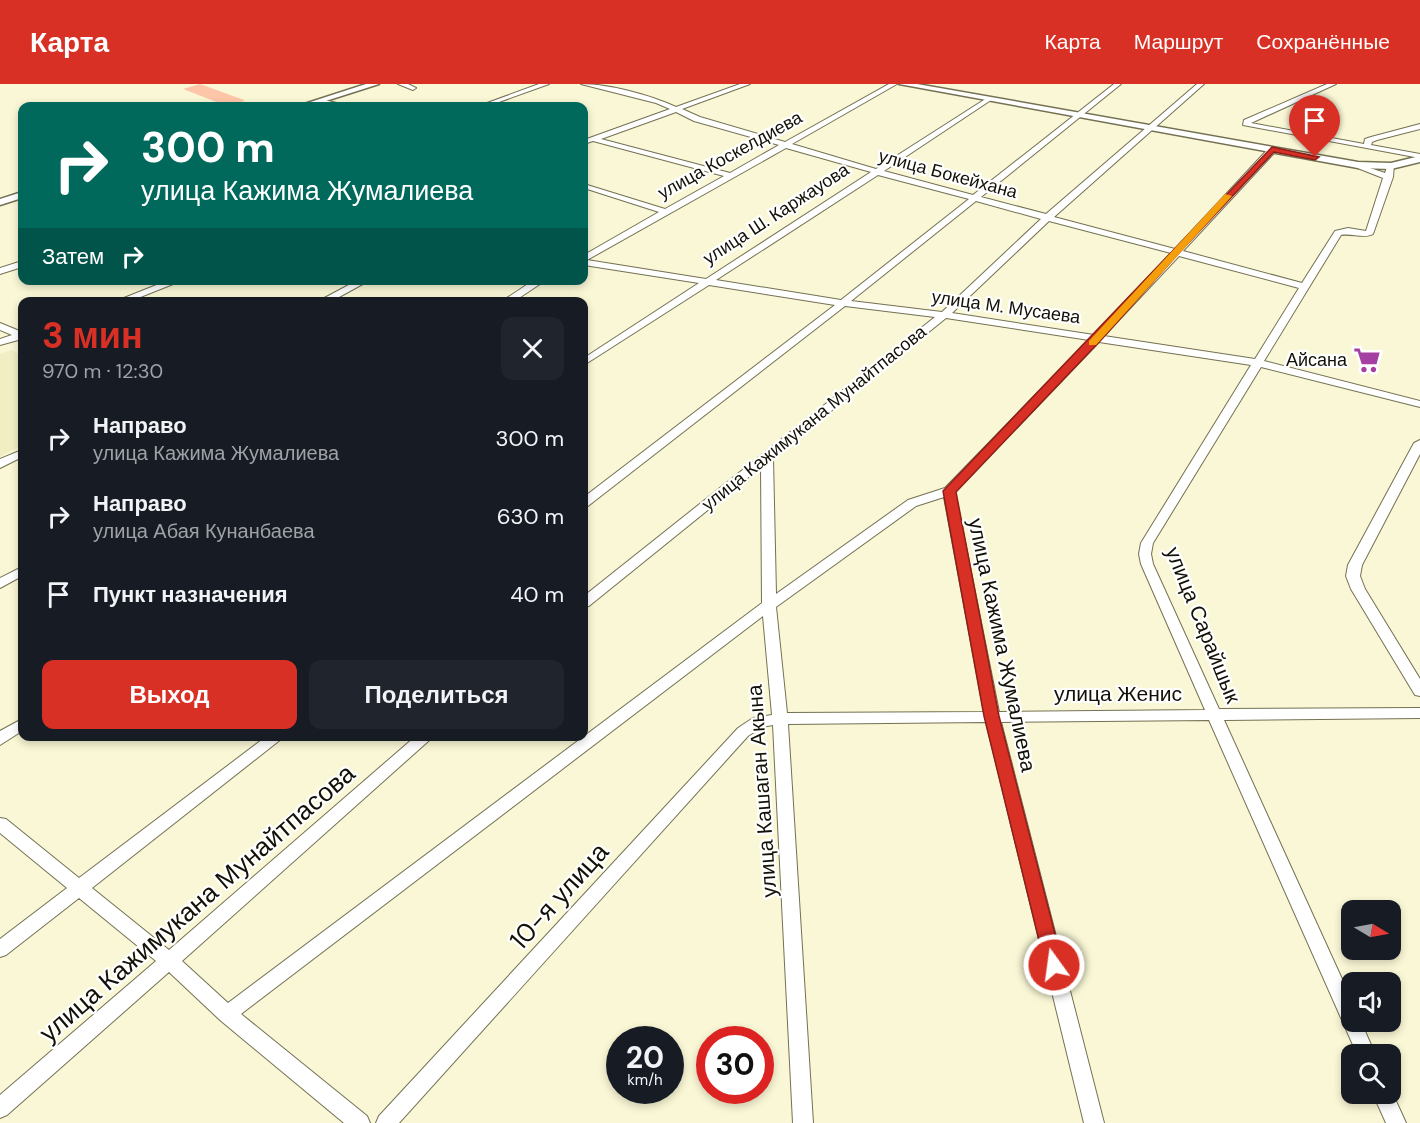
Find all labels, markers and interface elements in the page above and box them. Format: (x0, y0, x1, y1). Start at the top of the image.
text: Карта (30, 24, 109, 61)
text: Карта (1045, 28, 1101, 56)
text: Маршрут (1134, 28, 1223, 56)
text: Сохранённые (1256, 28, 1390, 56)
pin (1289, 95, 1340, 157)
icon: arrive (1298, 104, 1331, 137)
street label: улица Коскелдиева (653, 105, 807, 205)
text: 300 m (141, 120, 275, 175)
icon: right (42, 126, 120, 204)
street label: улица Бокейхана (876, 144, 1021, 204)
street label: улица Ш. Каржауова (698, 157, 854, 270)
text: улица Кажима Жумалиева (141, 173, 473, 208)
icon: right (116, 240, 149, 273)
text: Затем (42, 242, 104, 271)
street label: улица М. Мусаева (930, 285, 1083, 329)
text: 3 мин (42, 312, 143, 359)
button: close (501, 317, 564, 380)
street label: улица Кажимукана Мунайтпасова (697, 319, 932, 516)
supermarket icon: Айсана (1352, 345, 1382, 375)
place label: Айсана (1286, 348, 1348, 372)
text: 970 m · 12:30 (42, 358, 163, 384)
text: Направо (93, 411, 187, 440)
icon: right (42, 422, 75, 455)
text: 300 m (495, 424, 564, 453)
text: улица Кажима Жумалиева (93, 440, 339, 466)
text: Направо (93, 489, 187, 518)
icon: right (42, 500, 75, 533)
text: 630 m (497, 502, 564, 531)
street label: улица Кажима Жумалиева (961, 516, 1043, 775)
text: улица Абая Кунанбаева (93, 518, 315, 544)
street label: улица Сарайшык (1159, 543, 1247, 708)
icon: arrive (42, 578, 75, 611)
text: Пункт назначения (93, 580, 288, 609)
text: 40 m (510, 580, 564, 609)
button: Выход (42, 660, 297, 729)
button: Поделиться (309, 660, 564, 729)
street label: улица Женис (1054, 680, 1182, 708)
street label: улица Кашаган Акына (741, 683, 783, 898)
street label: улица Кажимукана Мунайтпасова (32, 756, 362, 1050)
street label: 10-я улица (502, 835, 616, 957)
north arrow (1341, 900, 1401, 960)
map controls (1341, 900, 1401, 1104)
position arrow (1022, 933, 1086, 997)
button: sound (1341, 972, 1401, 1032)
speed limit sign: 30 (696, 1026, 774, 1104)
text: 20 (626, 1038, 664, 1077)
button: search (1341, 1044, 1401, 1104)
text: km/h (627, 1070, 663, 1090)

